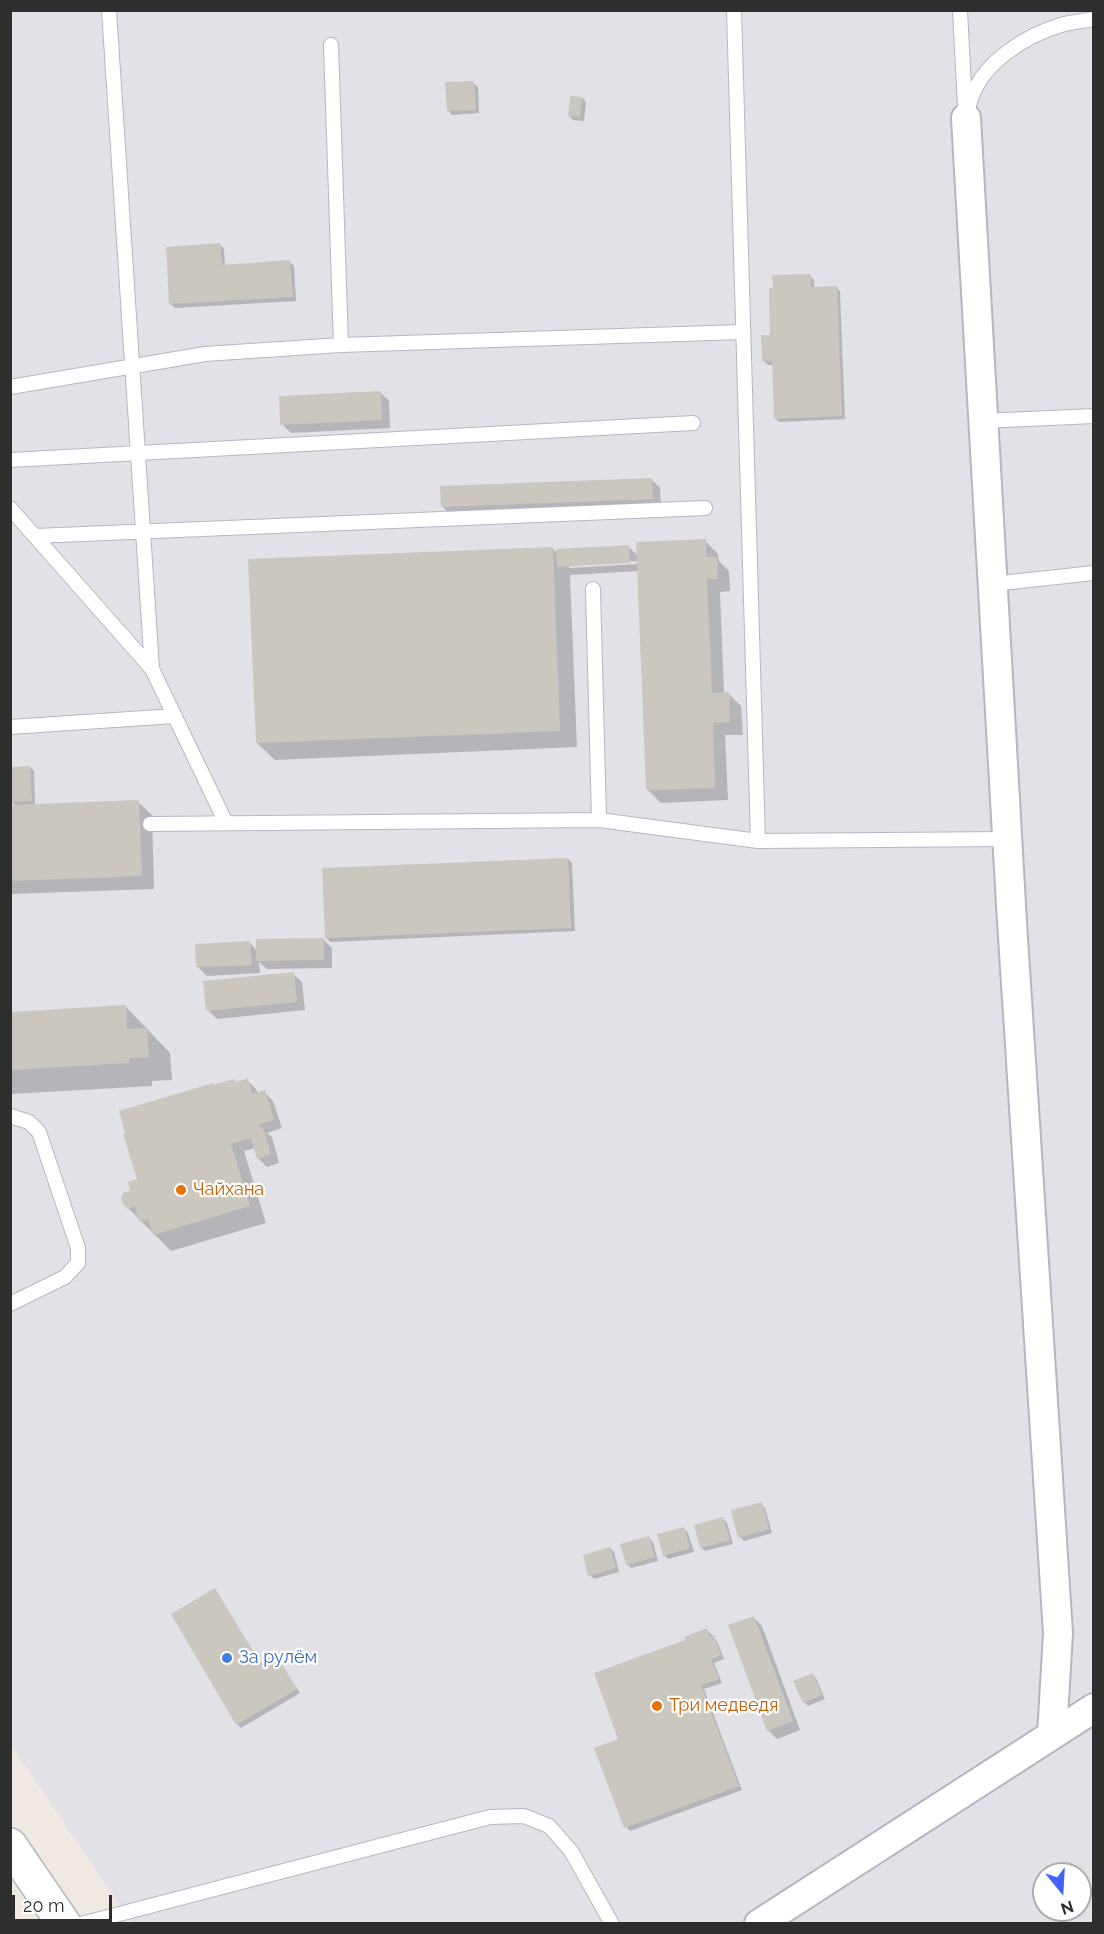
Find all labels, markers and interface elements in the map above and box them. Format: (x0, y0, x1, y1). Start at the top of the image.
place label: Чайхана (193, 1179, 264, 1201)
marker: Чайхана (174, 1183, 188, 1197)
place label: За рулём (239, 1647, 317, 1669)
marker: За рулём (220, 1651, 234, 1665)
place label: Три медведя (669, 1695, 778, 1717)
marker: Три медведя (650, 1699, 664, 1713)
north arrow (1032, 1862, 1092, 1922)
scale bar (15, 1883, 116, 1921)
text: 20 m (23, 1895, 65, 1916)
text: N (1058, 1897, 1076, 1919)

